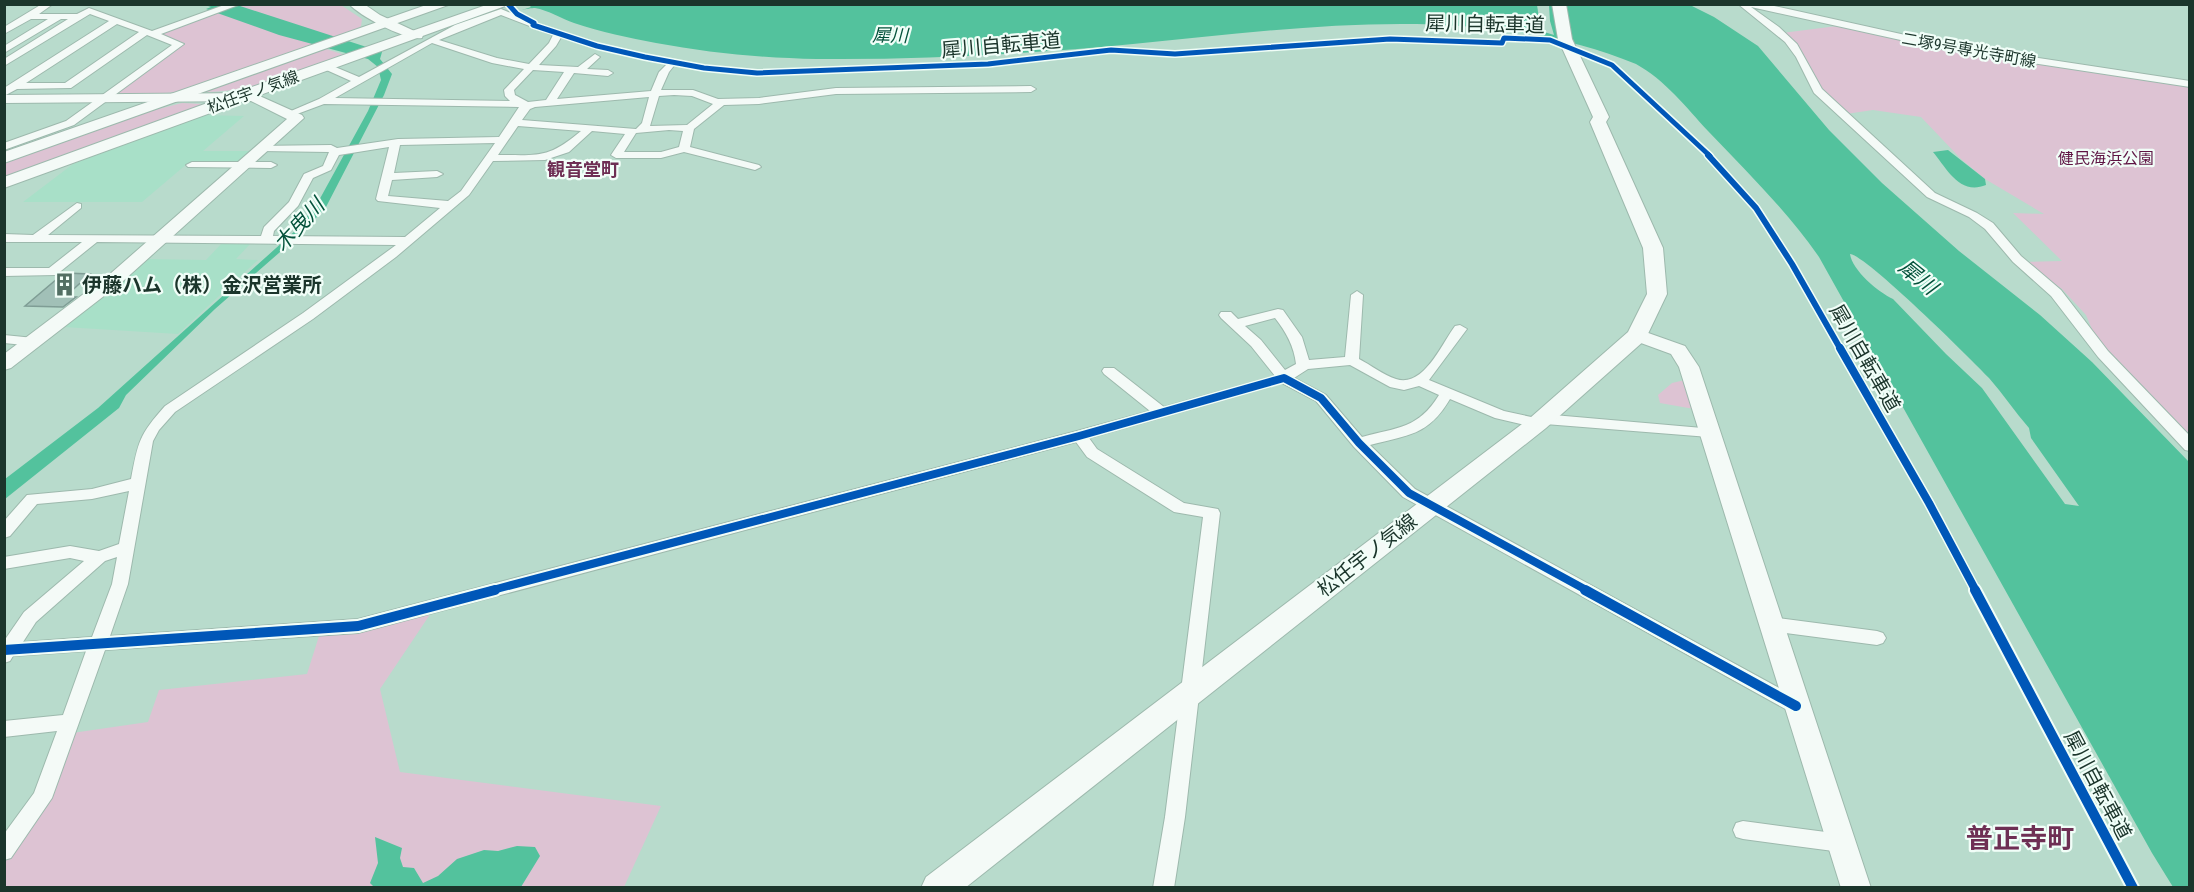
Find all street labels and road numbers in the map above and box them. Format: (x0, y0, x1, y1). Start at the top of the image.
street label: 犀川自転車道 (1425, 11, 1545, 37)
street label: 犀川自転車道 (940, 28, 1062, 62)
street label: 二塚9号専光寺町線 (1900, 29, 2038, 71)
street label: 松任宇ノ気線 (205, 67, 301, 117)
street label: 犀川自転車道 (1825, 300, 1905, 416)
street label: 松任宇ノ気線 (1312, 509, 1422, 601)
street label: 犀川自転車道 (2059, 726, 2137, 844)

